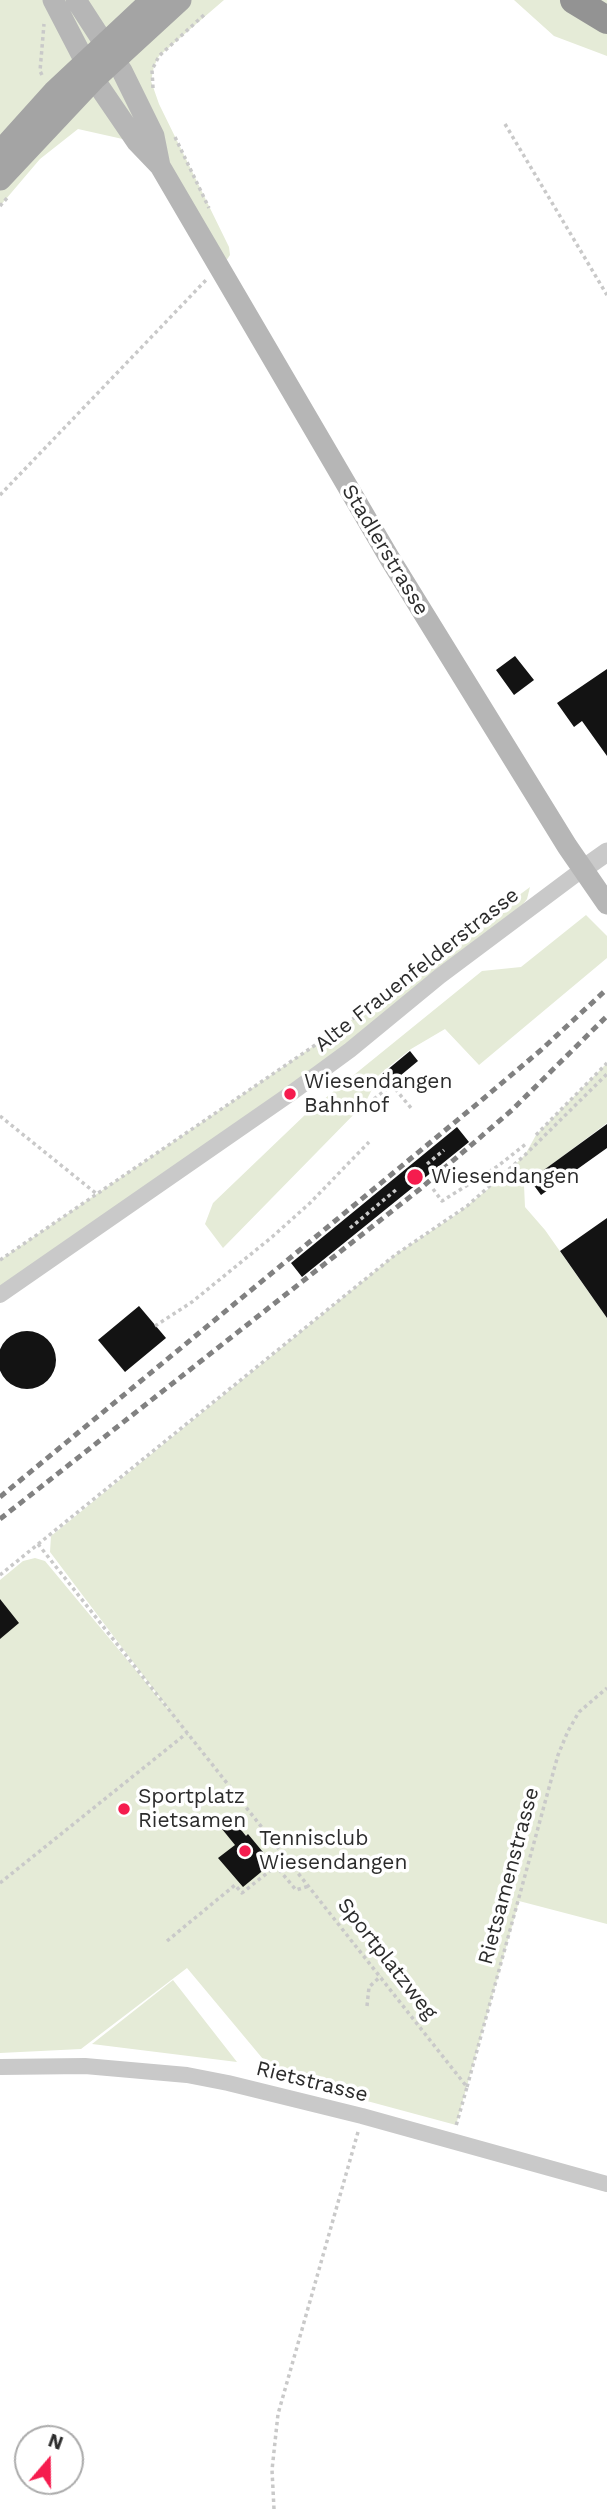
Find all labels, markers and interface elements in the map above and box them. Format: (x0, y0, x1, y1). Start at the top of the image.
street label: Stadlerstrasse (336, 480, 434, 620)
street label: Alte Frauenfelderstrasse (310, 882, 524, 1058)
place label: Wiesendangen Bahnhof (304, 1069, 452, 1119)
marker: Wiesendangen Bahnhof (282, 1086, 298, 1102)
place label: Wiesendangen (431, 1164, 579, 1190)
marker: Wiesendangen (405, 1167, 425, 1187)
place label: Sportplatz Rietsamen (138, 1784, 246, 1834)
street label: Rietsamenstrasse (473, 1785, 545, 1967)
marker: Sportplatz Rietsamen (116, 1801, 132, 1817)
place label: Tennisclub Wiesendangen (259, 1826, 407, 1876)
marker: Tennisclub Wiesendangen (237, 1843, 253, 1859)
street label: Sportplatzweg (332, 1893, 442, 2025)
street label: Rietstrasse (253, 2056, 371, 2108)
north arrow (14, 2425, 84, 2495)
text: N (45, 2428, 66, 2455)

